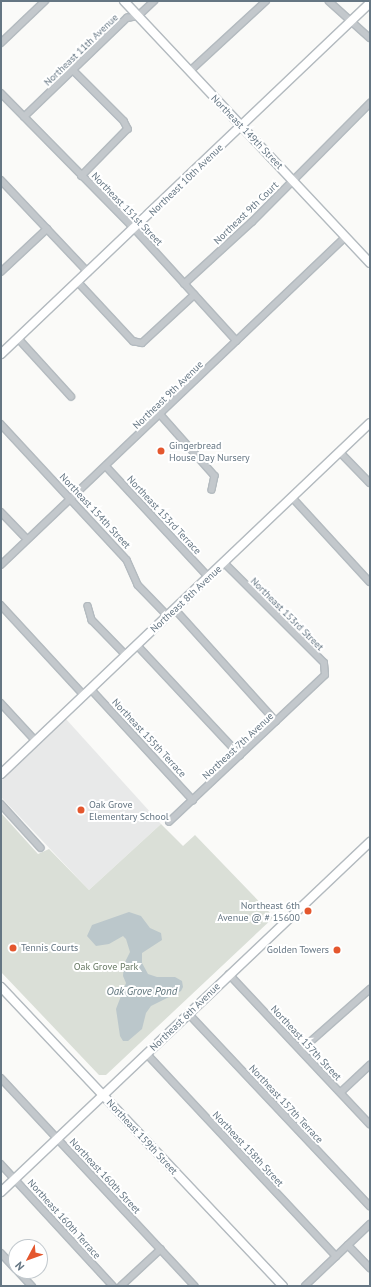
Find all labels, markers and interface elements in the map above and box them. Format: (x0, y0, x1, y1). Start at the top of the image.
street label: Northeast 11th Avenue (41, 11, 121, 89)
street label: Northeast 149th Street (209, 92, 285, 172)
street label: Northeast 10th Avenue (146, 141, 226, 219)
street label: Northeast 151st Street (89, 170, 165, 248)
street label: Northeast 9th Court (211, 179, 281, 247)
street label: Northeast 9th Avenue (130, 358, 206, 432)
place label: Gingerbread House Day Nursery (169, 439, 250, 462)
marker: Gingerbread House Day Nursery (156, 446, 166, 456)
street label: Northeast 154th Street (57, 471, 133, 551)
street label: Northeast 153rd Terrace (124, 473, 204, 557)
street label: Northeast 8th Avenue (148, 563, 224, 635)
street label: Northeast 153rd Street (248, 575, 326, 653)
street label: Northeast 155th Terrace (109, 696, 189, 780)
street label: Northeast 7th Avenue (200, 710, 276, 782)
place label: Oak Grove Elementary School (89, 798, 169, 822)
marker: Oak Grove Elementary School (76, 805, 86, 815)
place label: Northeast 6th Avenue @ # 15600 (217, 899, 300, 922)
marker: Northeast 6th Avenue @ # 15600 (303, 906, 313, 916)
place label: Tennis Courts (21, 942, 78, 954)
marker: Tennis Courts (8, 943, 18, 953)
place label: Golden Towers (267, 944, 329, 956)
marker: Golden Towers (332, 945, 342, 955)
park label: Oak Grove Park (74, 961, 138, 973)
street label: Northeast 6th Avenue (147, 980, 223, 1054)
water label: Oak Grove Pond (106, 984, 178, 998)
street label: Northeast 157th Street (268, 1003, 344, 1083)
street label: Northeast 157th Terrace (246, 1062, 326, 1146)
street label: Northeast 159th Street (104, 1097, 180, 1177)
street label: Northeast 158th Street (210, 1109, 286, 1189)
street label: Northeast 160th Street (67, 1136, 143, 1216)
street label: Northeast 160th Terrace (25, 1177, 103, 1261)
north arrow (8, 1239, 48, 1279)
text: N (12, 1259, 27, 1274)

